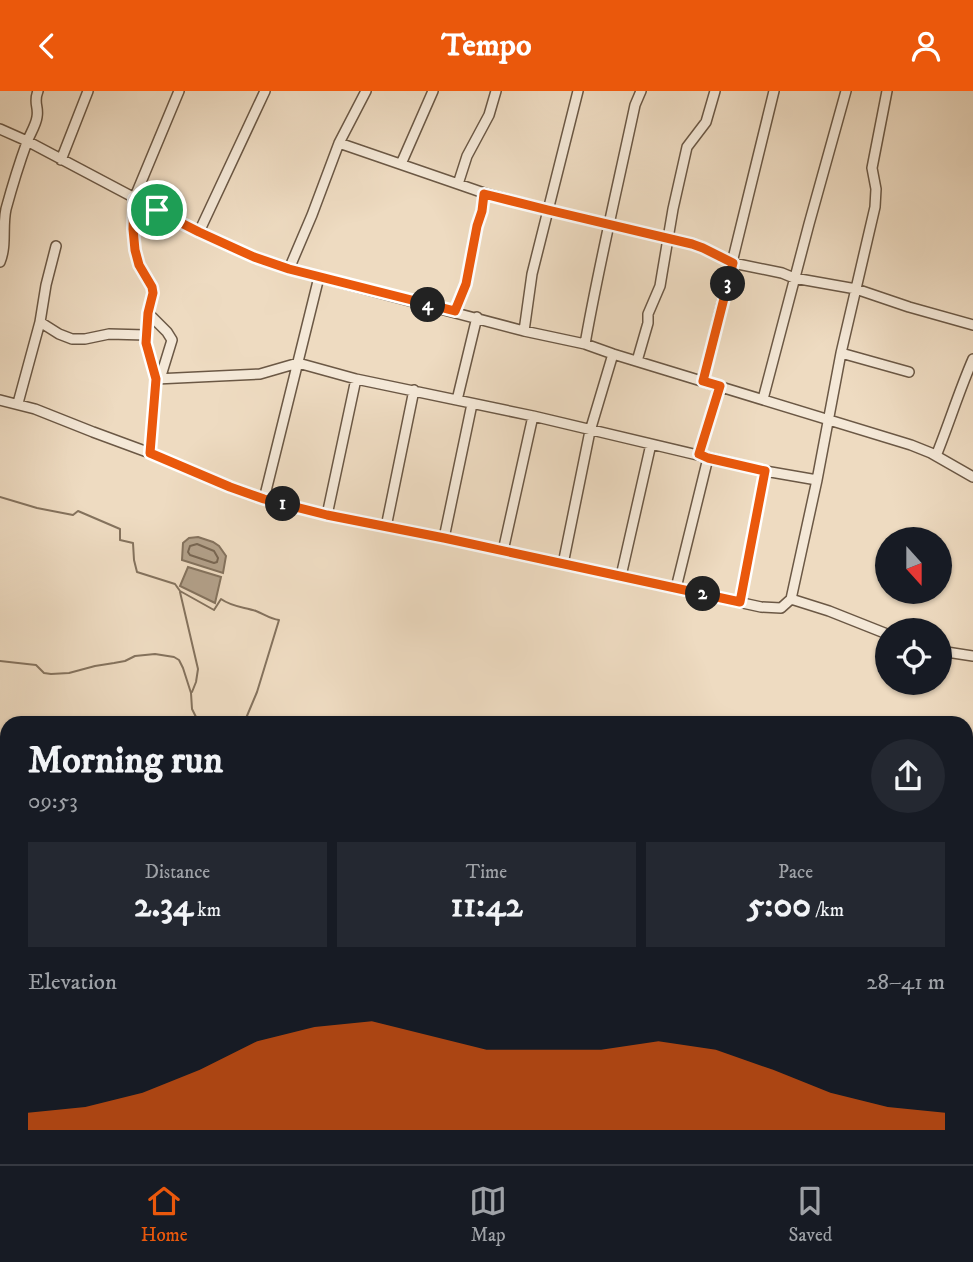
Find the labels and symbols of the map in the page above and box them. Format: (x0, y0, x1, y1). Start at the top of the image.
pin (127, 180, 187, 240)
pin: 3 (710, 267, 746, 301)
pin: 4 (410, 287, 446, 323)
pin: 1 (266, 487, 300, 521)
north arrow (875, 527, 952, 604)
pin: 2 (686, 577, 720, 611)

